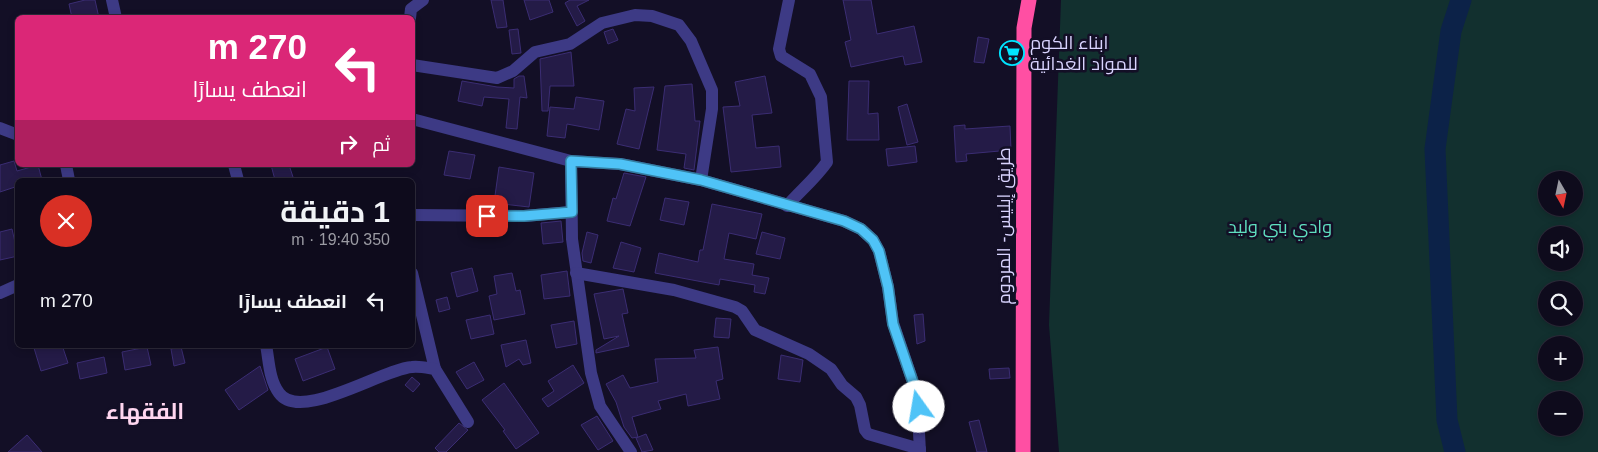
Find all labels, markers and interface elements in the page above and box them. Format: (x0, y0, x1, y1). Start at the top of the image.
text: 270 m (208, 27, 307, 66)
place label: ابناء الكوم للمواد الغدائية (1030, 33, 1138, 75)
icon: left (325, 35, 390, 100)
supermarket icon: ابناء الكوم للمواد الغدائية (999, 40, 1025, 66)
text: انعطف يسارًا (192, 77, 307, 102)
icon: right (334, 130, 362, 158)
text: ثم (372, 134, 390, 155)
street label: طريق إيليس- المردوم (994, 147, 1016, 305)
north arrow (1538, 171, 1582, 216)
map controls (1538, 171, 1583, 436)
button: close (40, 195, 92, 247)
text: 1 دقيقة (280, 195, 390, 228)
pin (466, 195, 508, 237)
icon: arrive (473, 202, 501, 230)
park label: وادي بني وليد (1228, 217, 1332, 241)
button: sound (1538, 226, 1583, 271)
text: 350 m · 19:40 (291, 231, 390, 248)
button: search (1538, 281, 1583, 326)
icon: left (362, 287, 390, 315)
text: 270 m (40, 290, 93, 311)
text: انعطف يسارًا (238, 291, 347, 312)
button: + (1538, 336, 1583, 381)
position arrow (892, 380, 944, 432)
button: − (1538, 391, 1583, 436)
district label: الفقهاء (106, 399, 184, 425)

